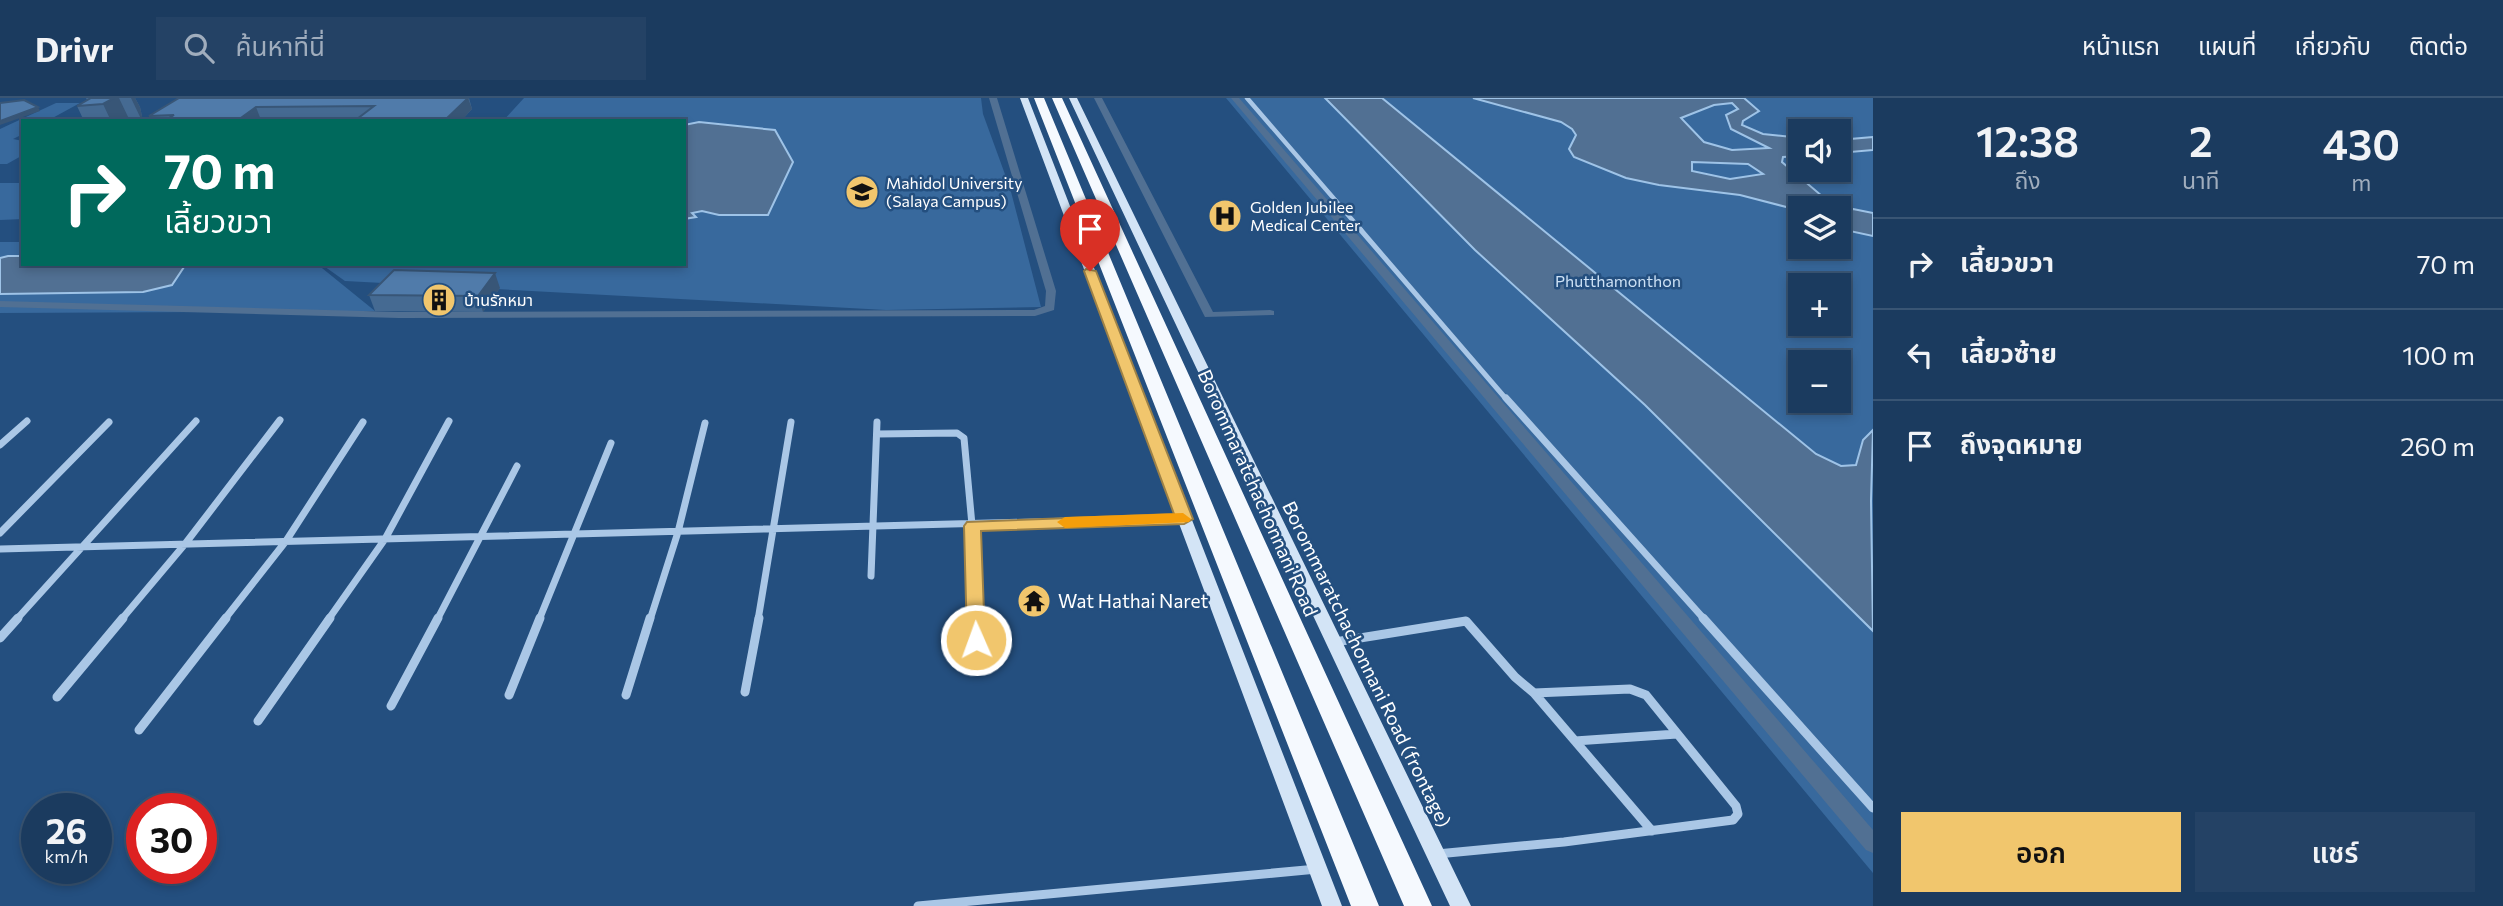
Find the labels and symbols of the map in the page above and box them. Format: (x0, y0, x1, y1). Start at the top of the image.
school or university icon: Mahidol University (Salaya Campus) (843, 173, 881, 211)
place label: Mahidol University (Salaya Campus) (886, 173, 1022, 210)
hospital icon: Golden Jubilee Medical Center (1206, 197, 1244, 235)
place label: Golden Jubilee Medical Center (1250, 197, 1361, 234)
pin (1060, 199, 1120, 271)
park label: Phutthamonthon (1555, 271, 1681, 290)
building icon: บ้านรักหมา (420, 281, 458, 319)
place label: บ้านรักหมา (464, 290, 533, 309)
street label: Borommaratchachonnani Road (1194, 366, 1323, 620)
street label: Borommaratchachonnani Road (frontage) (1278, 497, 1457, 831)
temple icon: Wat Hathai Naret (1015, 582, 1053, 620)
place label: Wat Hathai Naret (1058, 589, 1208, 612)
position arrow (939, 603, 1013, 677)
speed limit sign: 30 (126, 793, 217, 884)

